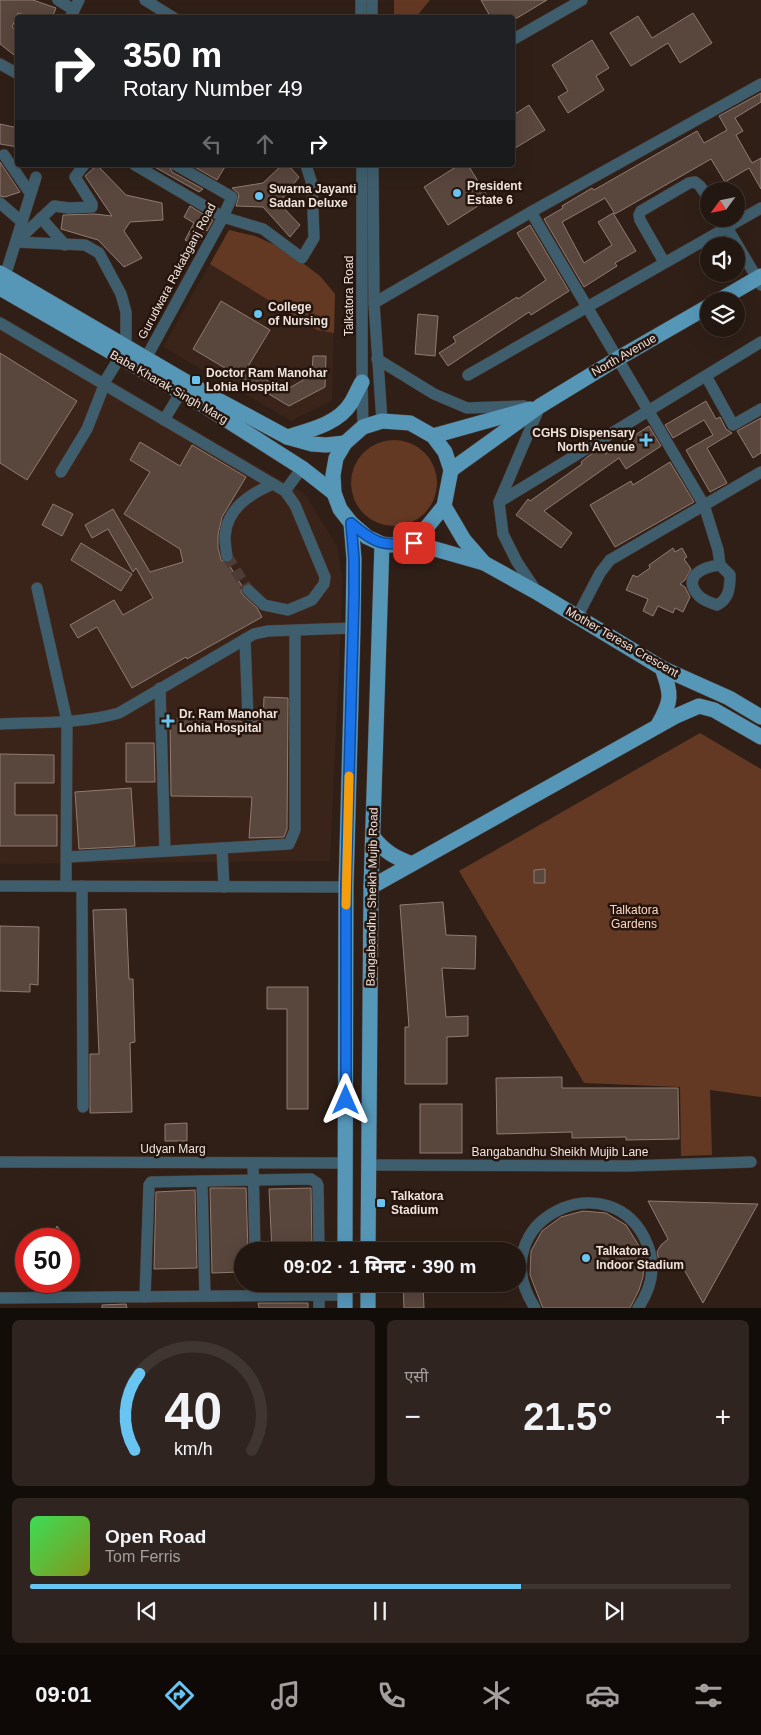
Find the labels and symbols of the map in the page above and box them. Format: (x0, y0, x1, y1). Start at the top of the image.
place label: President Estate 6 (467, 179, 522, 207)
place label: Swarna Jayanti Sadan Deluxe (269, 182, 356, 210)
north arrow (700, 182, 745, 228)
marker: President Estate 6 (451, 187, 463, 199)
marker: Swarna Jayanti Sadan Deluxe (253, 190, 265, 202)
street label: Gurudwara Rakabganj Road (135, 201, 219, 341)
street label: Talkatora Road (342, 256, 356, 336)
place label: College of Nursing (268, 300, 328, 328)
marker: College of Nursing (252, 308, 264, 320)
street label: North Avenue (589, 331, 659, 379)
street label: Baba Kharak Singh Marg (107, 347, 231, 427)
place label: Doctor Ram Manohar Lohia Hospital (206, 366, 328, 394)
marker: Doctor Ram Manohar Lohia Hospital (190, 374, 202, 386)
place label: CGHS Dispensary North Avenue (532, 426, 635, 454)
marker: CGHS Dispensary North Avenue (639, 433, 653, 447)
pin (393, 522, 435, 564)
street label: Mother Teresa Crescent (563, 604, 681, 680)
place label: Dr. Ram Manohar Lohia Hospital (179, 707, 278, 735)
marker: Dr. Ram Manohar Lohia Hospital (161, 714, 175, 728)
street label: Bangabandhu Sheikh Mujib Road (363, 807, 381, 987)
park label: Talkatora Gardens (610, 903, 659, 931)
position arrow (319, 1073, 371, 1125)
street label: Udyan Marg (140, 1142, 206, 1156)
street label: Bangabandhu Sheikh Mujib Lane (472, 1145, 649, 1159)
place label: Talkatora Stadium (391, 1189, 444, 1217)
marker: Talkatora Stadium (375, 1197, 387, 1209)
speed limit sign: 50 (15, 1228, 80, 1293)
place label: Talkatora Indoor Stadium (596, 1244, 684, 1272)
marker: Talkatora Indoor Stadium (580, 1252, 592, 1264)

